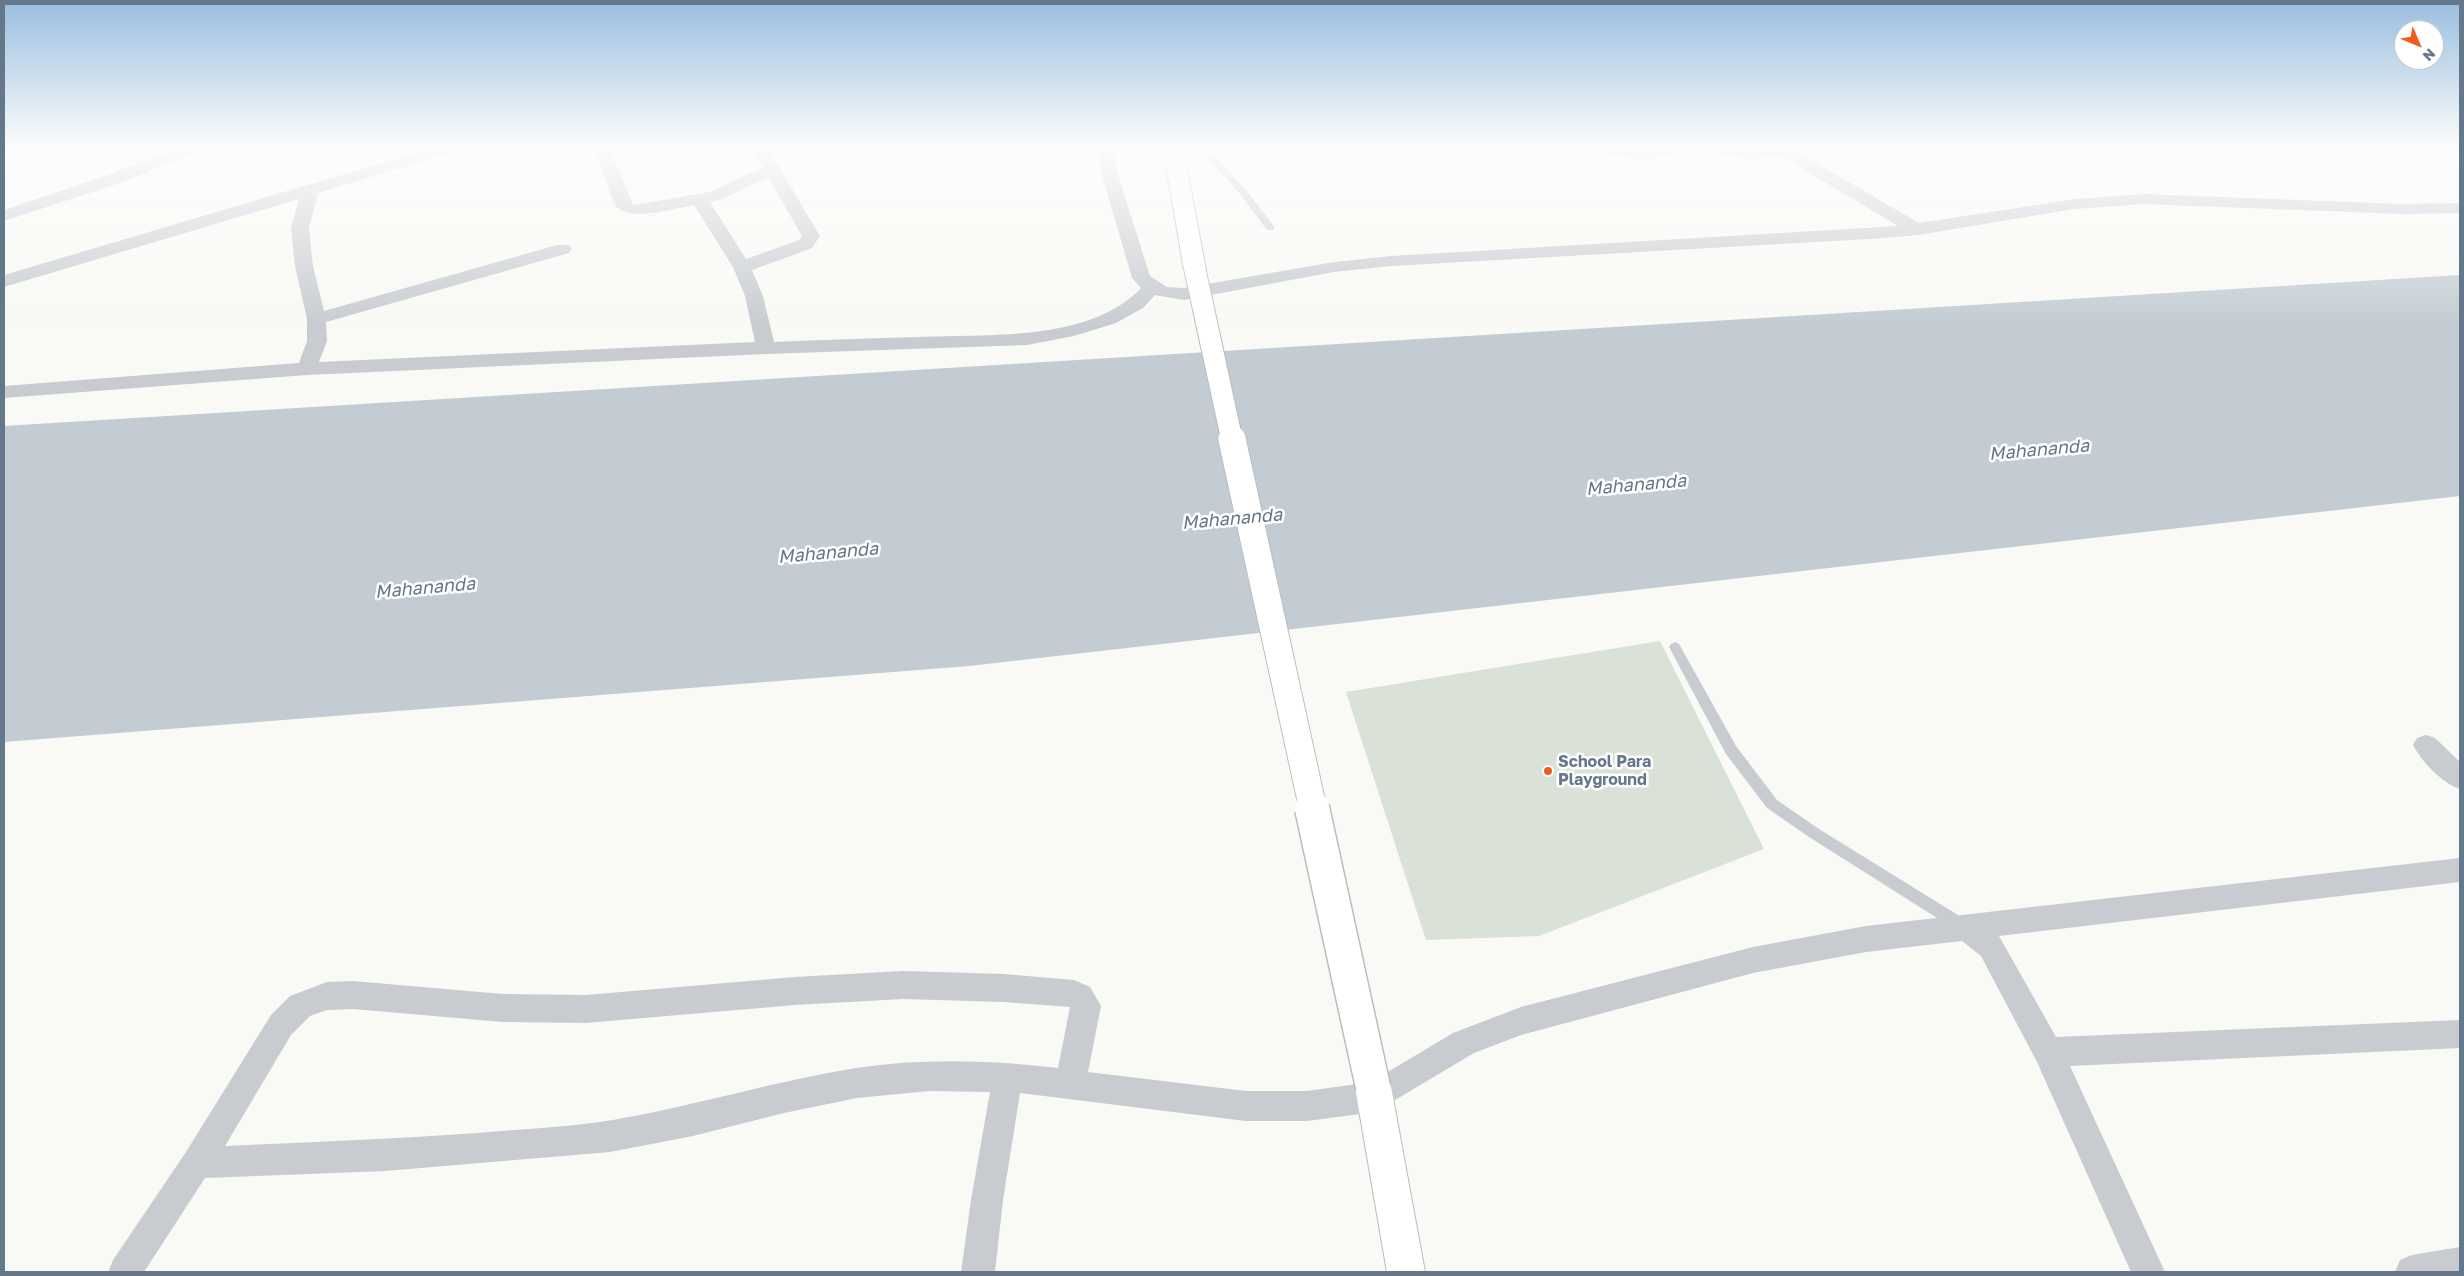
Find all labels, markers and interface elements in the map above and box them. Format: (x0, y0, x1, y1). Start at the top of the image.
north arrow (2394, 20, 2444, 70)
text: N (2419, 45, 2439, 65)
water label: Mahananda (1988, 435, 2090, 465)
water label: Mahananda (1585, 470, 1687, 500)
water label: Mahananda (1181, 504, 1283, 534)
water label: Mahananda (777, 538, 879, 568)
water label: Mahananda (374, 573, 476, 603)
place label: School Para Playground (1558, 752, 1651, 790)
marker: School Para Playground (1542, 765, 1554, 777)

